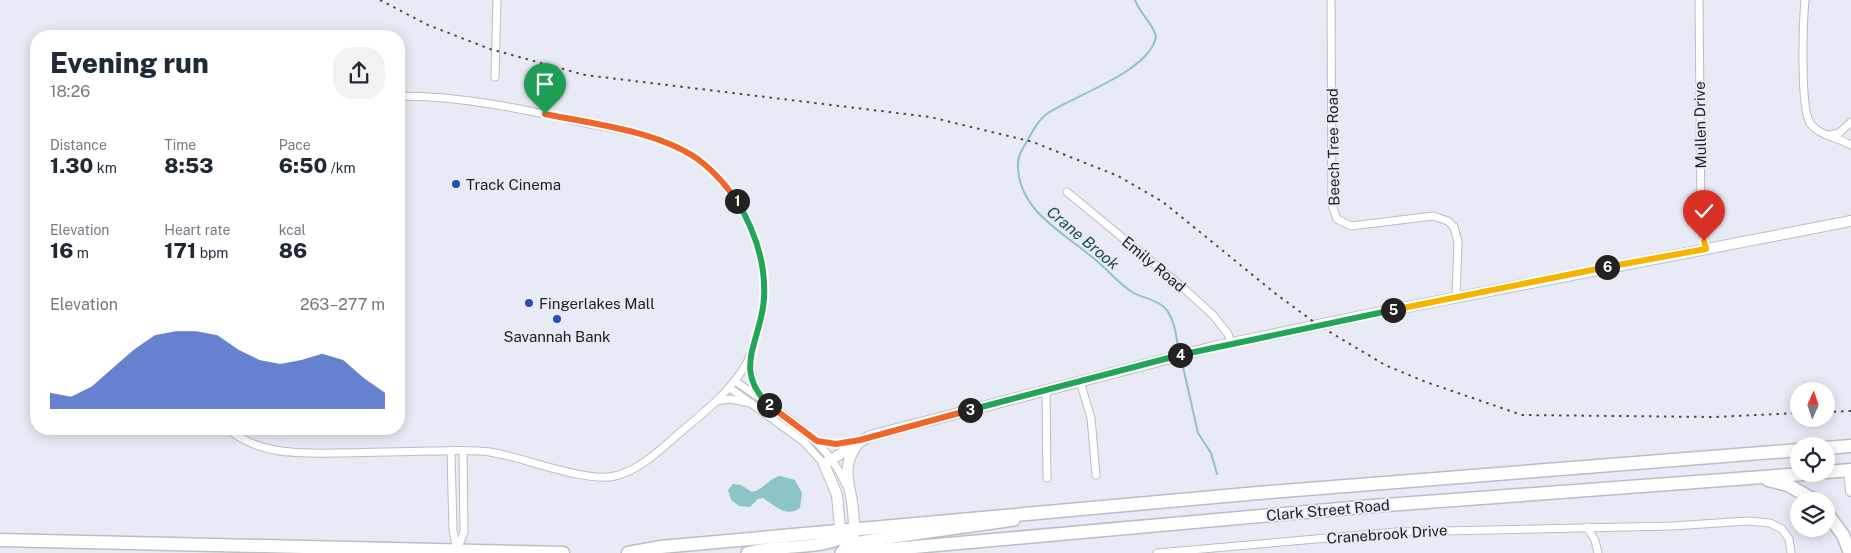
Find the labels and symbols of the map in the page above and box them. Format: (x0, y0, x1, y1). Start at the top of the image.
pin (524, 63, 566, 114)
street label: Mullen Drive (1691, 81, 1709, 169)
street label: Beech Tree Road (1323, 88, 1343, 206)
place label: Track Cinema (466, 176, 561, 193)
marker: Track Cinema (450, 178, 462, 190)
pin: 1 (724, 188, 750, 214)
pin (1683, 190, 1725, 241)
water label: Crane Brook (1043, 202, 1123, 274)
street label: Emily Road (1119, 233, 1189, 295)
pin: 6 (1594, 254, 1620, 280)
place label: Fingerlakes Mall (539, 295, 655, 312)
marker: Fingerlakes Mall (523, 297, 535, 309)
pin: 5 (1380, 298, 1406, 322)
marker: Savannah Bank (551, 313, 563, 325)
place label: Savannah Bank (503, 328, 611, 345)
pin: 4 (1168, 342, 1192, 368)
north arrow (1790, 382, 1835, 428)
pin: 2 (756, 392, 782, 418)
pin: 3 (958, 398, 982, 422)
street label: Clark Street Road (1265, 496, 1391, 524)
street label: Cranebrook Drive (1326, 521, 1448, 547)

